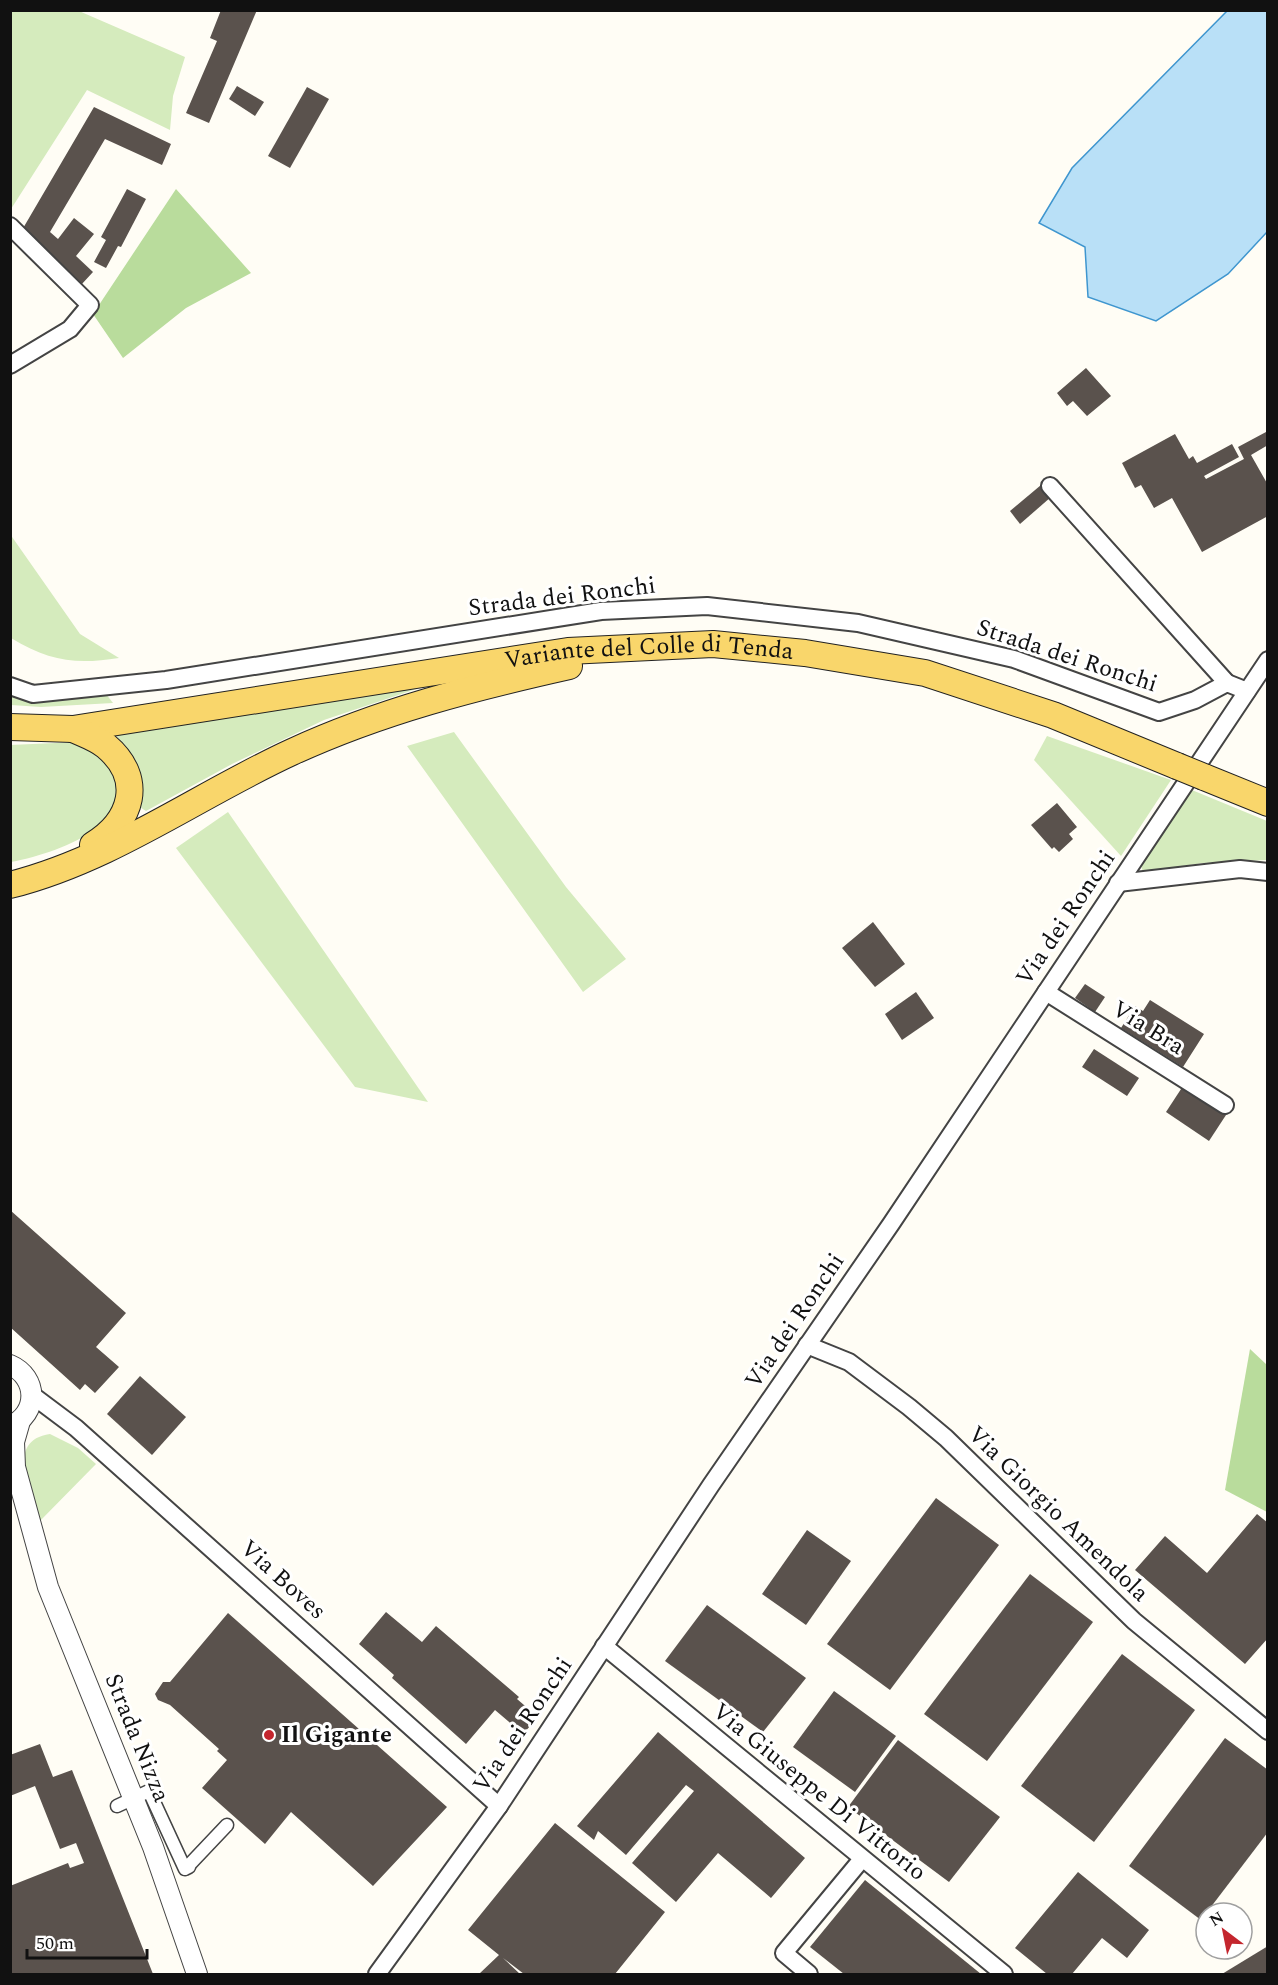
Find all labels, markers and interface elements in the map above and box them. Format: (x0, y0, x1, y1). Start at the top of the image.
street label: Strada dei Ronchi (466, 568, 658, 626)
street label: Strada dei Ronchi (972, 610, 1162, 702)
street label: Variante del Colle di Tenda (502, 626, 795, 679)
street label: Via dei Ronchi (1007, 843, 1125, 993)
street label: Via Bra (1104, 991, 1192, 1065)
street label: Via dei Ronchi (736, 1246, 854, 1396)
street label: Via Giorgio Amendola (959, 1418, 1157, 1611)
street label: Via Boves (232, 1531, 334, 1629)
street label: Via dei Ronchi (464, 1650, 582, 1800)
street label: Strada Nizza (95, 1668, 179, 1808)
street label: Via Giuseppe Di Vittorio (704, 1694, 934, 1890)
place label: Il Gigante (281, 1717, 392, 1753)
marker: Il Gigante (262, 1728, 276, 1742)
north arrow (1194, 1901, 1254, 1961)
text: N (1205, 1905, 1228, 1933)
scale bar (27, 1922, 147, 1960)
text: 50 m (36, 1930, 74, 1957)

